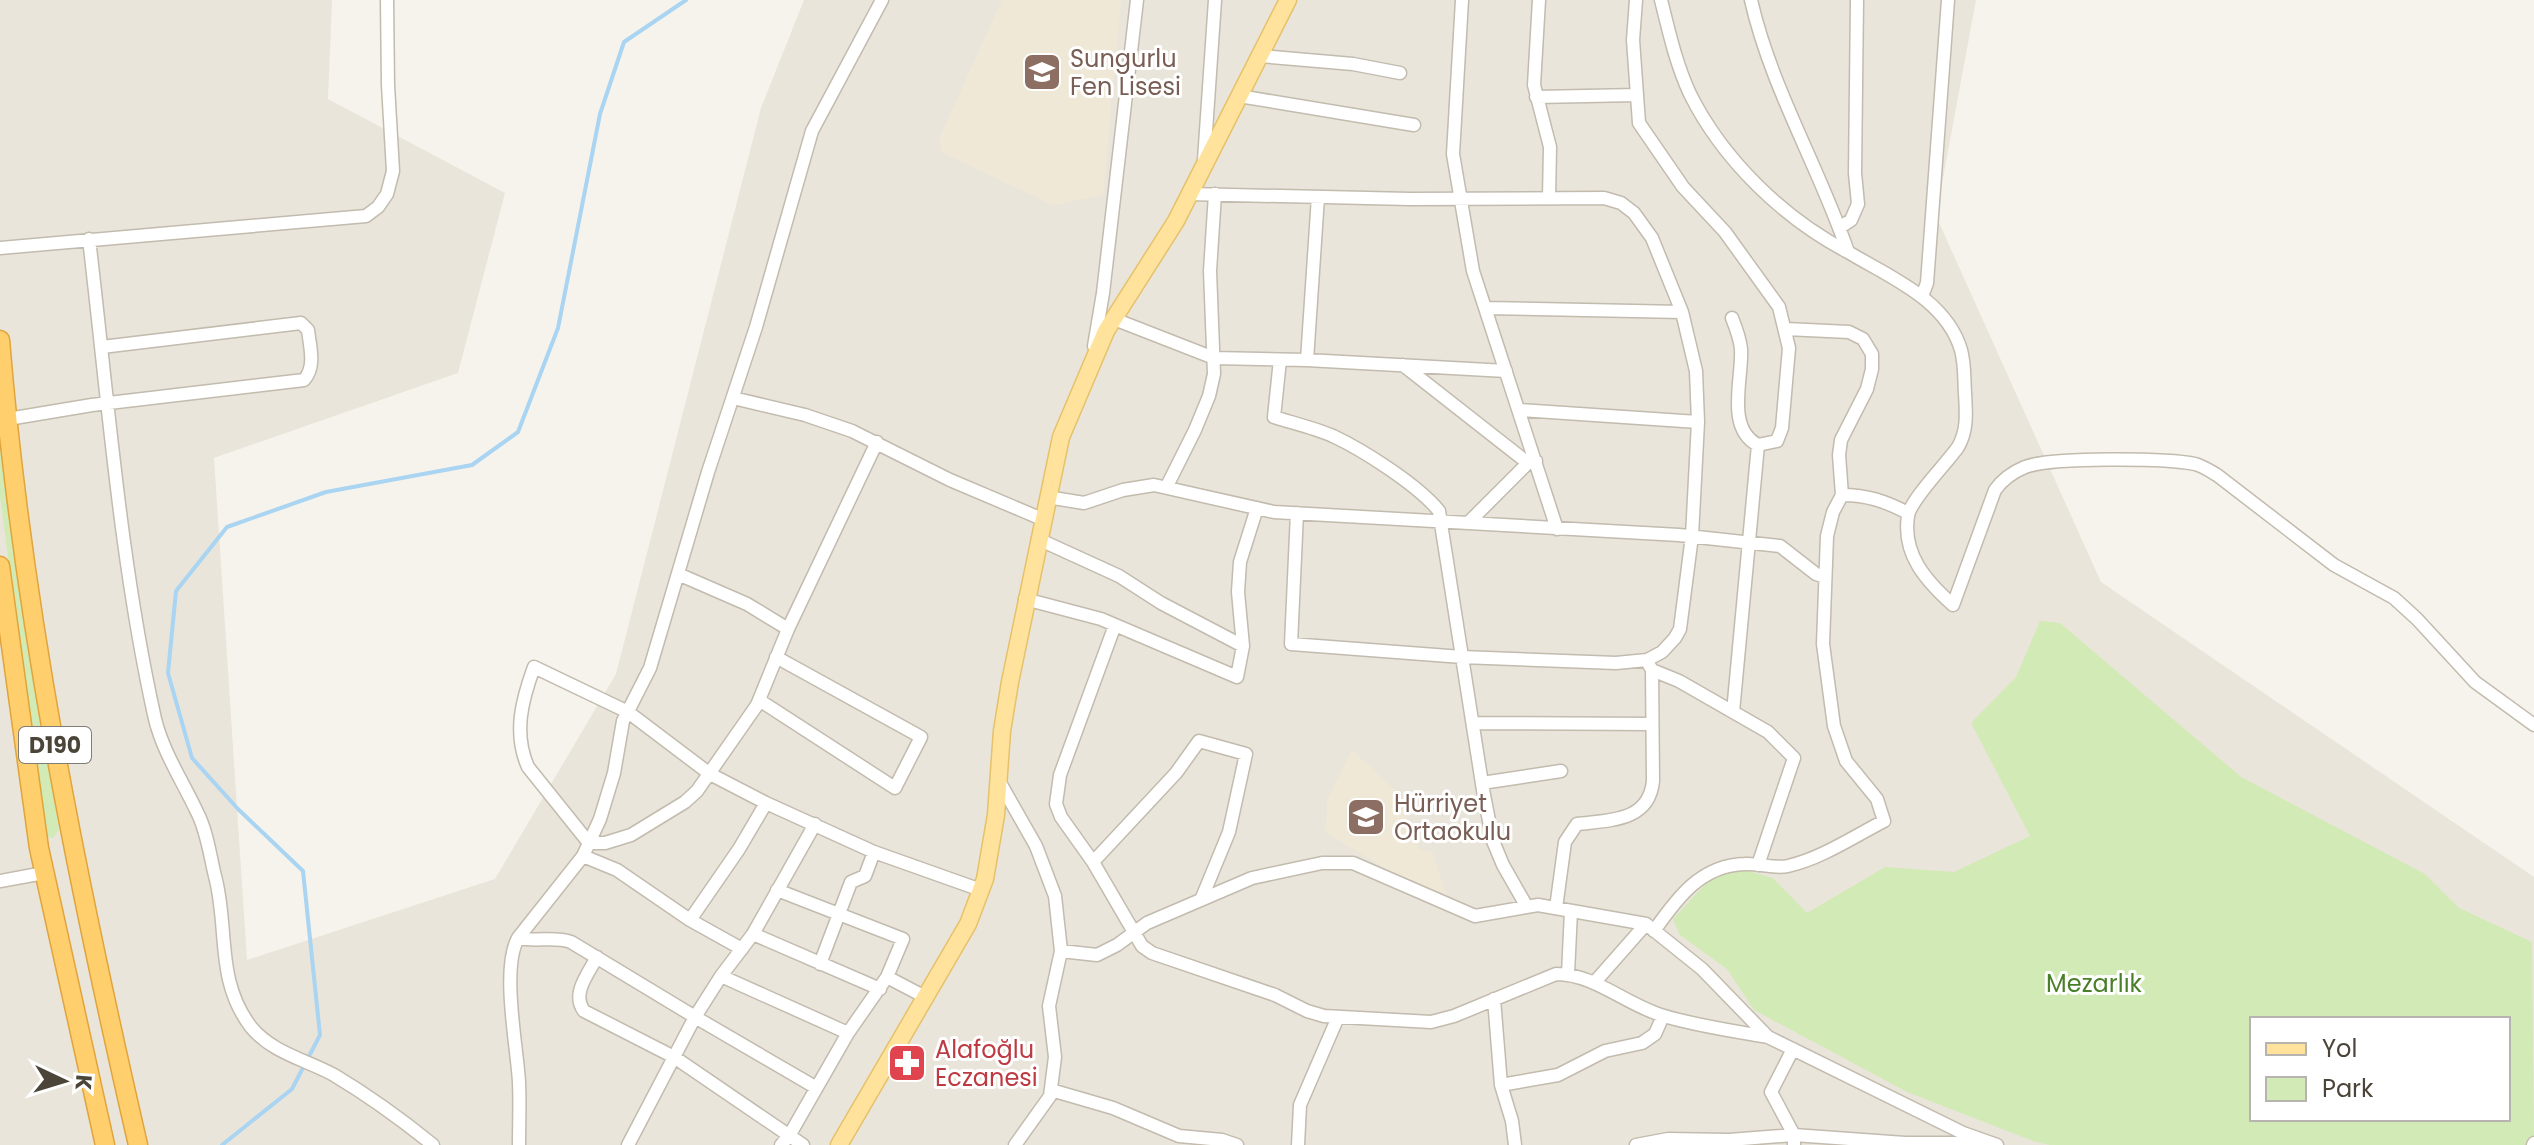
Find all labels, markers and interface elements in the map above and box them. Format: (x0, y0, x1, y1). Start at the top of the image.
place label: Sungurlu Fen Lisesi (1070, 42, 1181, 103)
school or university icon: Sungurlu Fen Lisesi (1021, 51, 1063, 93)
road number: D190 (19, 727, 91, 763)
place label: Hürriyet Ortaokulu (1394, 787, 1511, 848)
school or university icon: Hürriyet Ortaokulu (1345, 796, 1387, 838)
park label: Mezarlık (2046, 967, 2143, 1000)
legend (2250, 1017, 2510, 1121)
text: Yol (2322, 1032, 2357, 1065)
place label: Alafoğlu Eczanesi (935, 1033, 1038, 1094)
north arrow (24, 1041, 104, 1121)
pharmacy icon: Alafoğlu Eczanesi (886, 1042, 928, 1084)
text: Park (2322, 1072, 2374, 1105)
text: K (67, 1074, 99, 1091)

